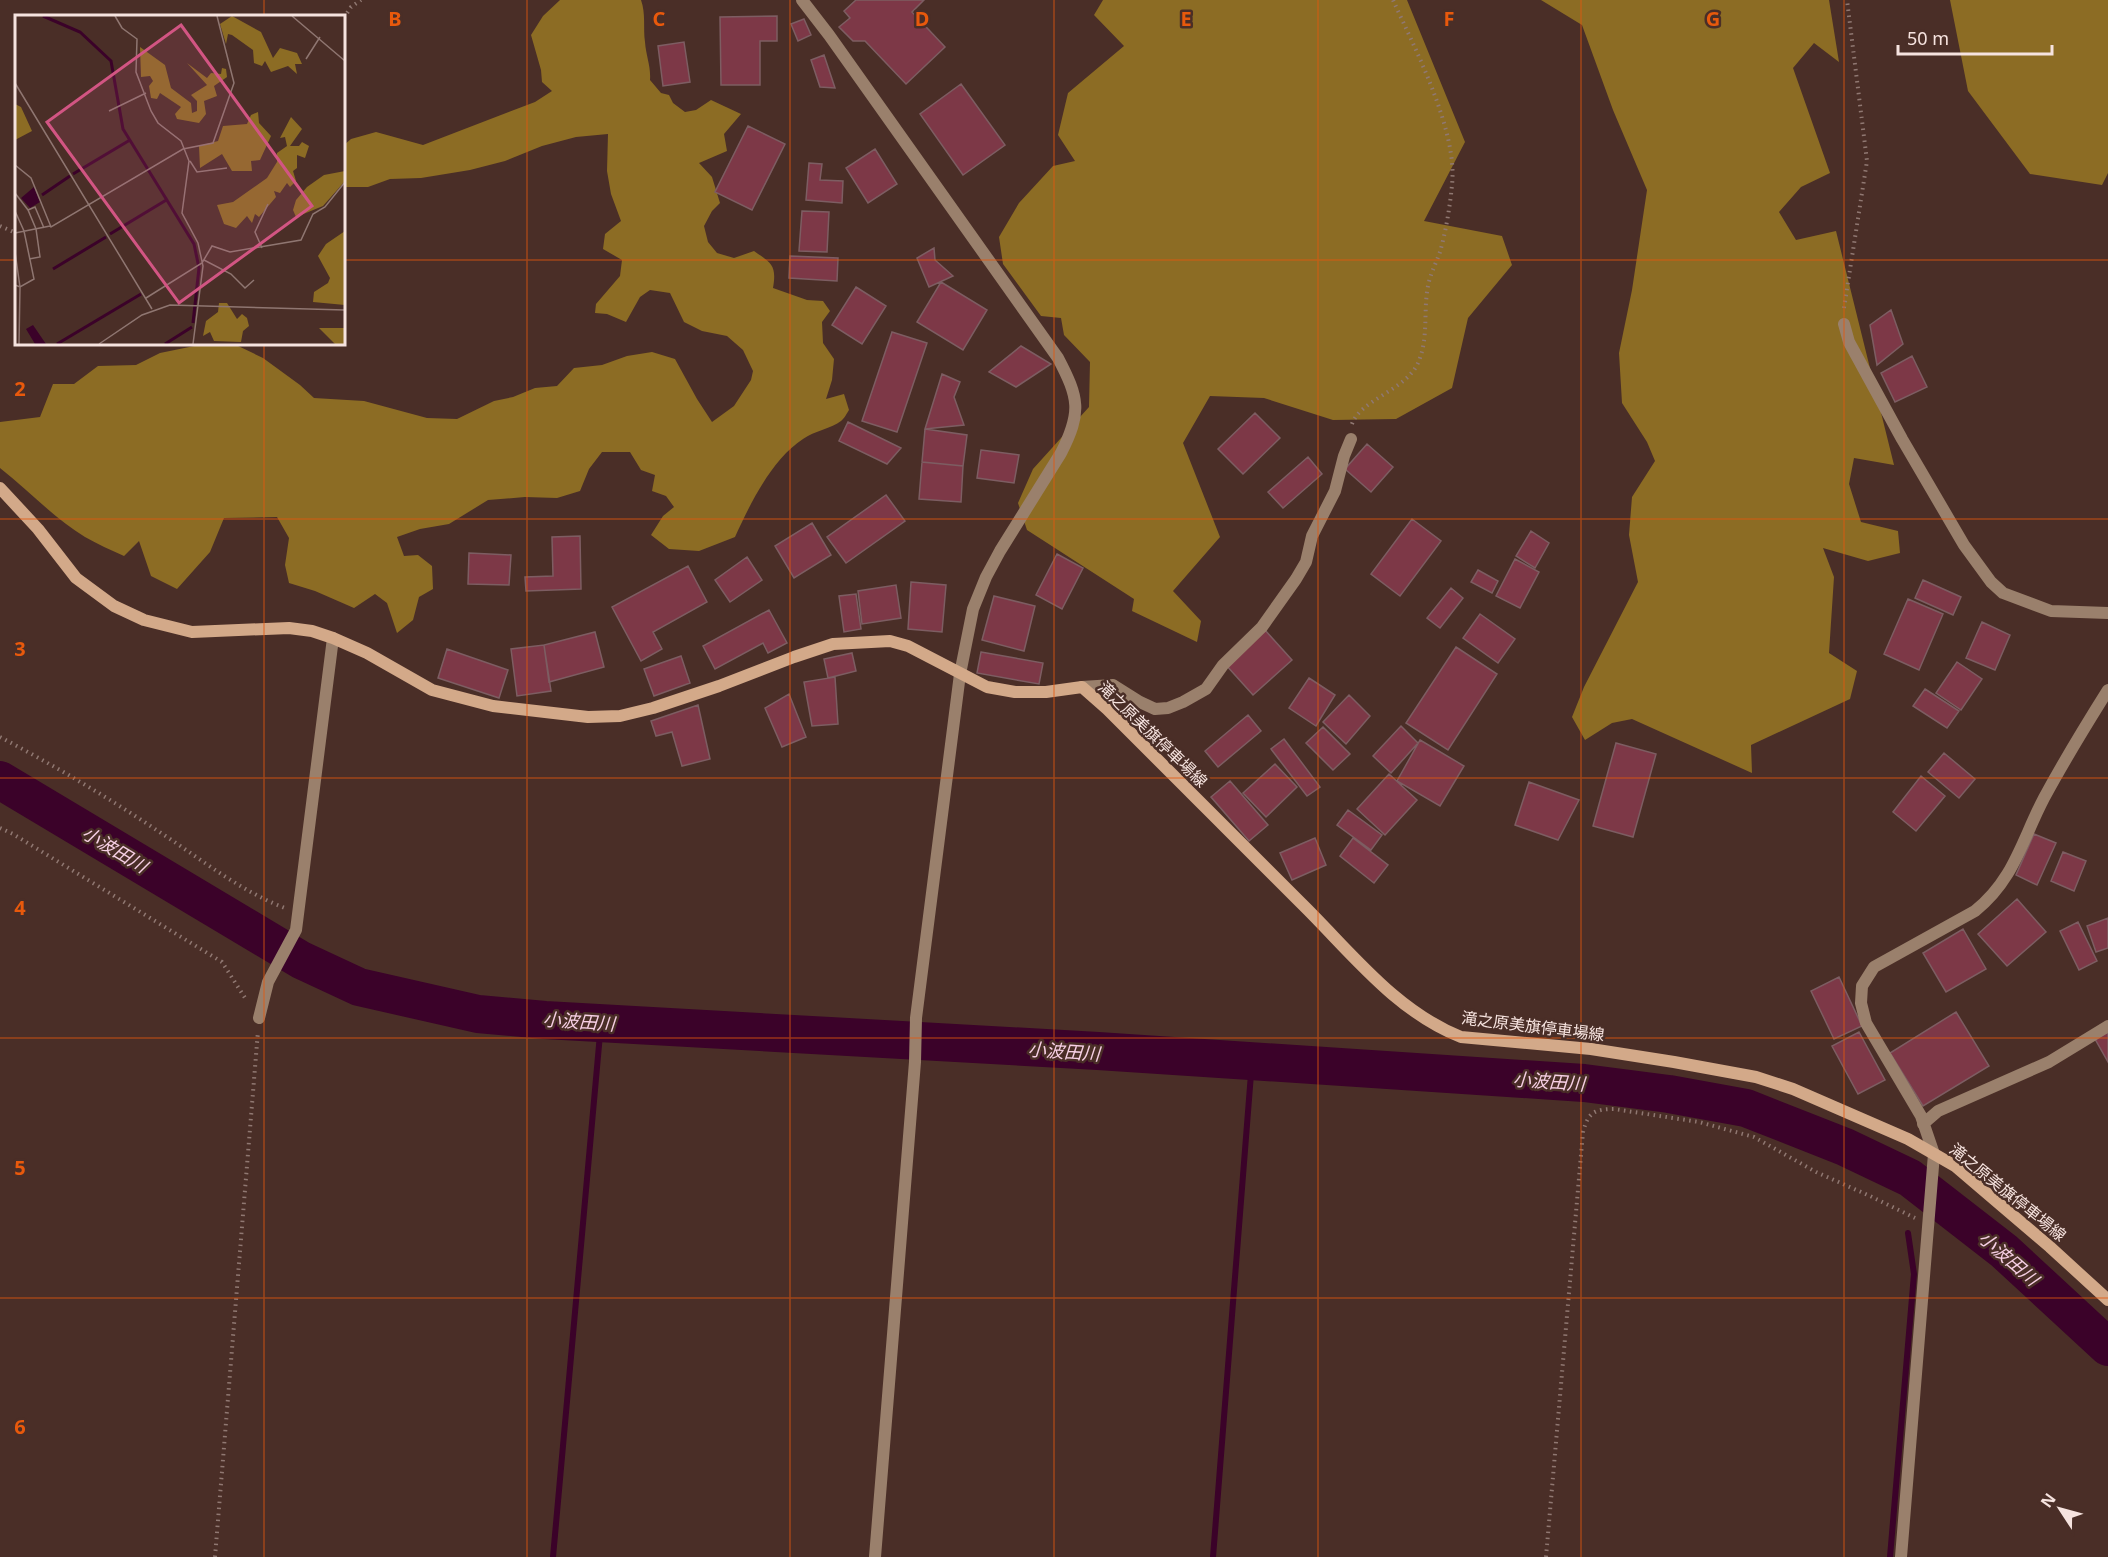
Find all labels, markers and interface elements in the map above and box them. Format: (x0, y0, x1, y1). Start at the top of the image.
text: B (388, 5, 402, 32)
text: C (653, 5, 666, 32)
text: D (915, 5, 929, 32)
text: E (1180, 5, 1192, 32)
text: F (1444, 5, 1454, 32)
text: G (1706, 5, 1720, 32)
inset map (15, 15, 345, 345)
scale bar (1898, 18, 2052, 56)
text: 50 m (1907, 26, 1949, 50)
text: 2 (14, 375, 26, 402)
text: 3 (14, 635, 26, 662)
street label: 滝之原美旗停車場線 (1094, 676, 1212, 792)
water label: 小波田川 (78, 820, 154, 879)
text: 4 (14, 894, 26, 921)
street label: 滝之原美旗停車場線 (1460, 1006, 1606, 1046)
water label: 小波田川 (542, 1007, 618, 1036)
water label: 小波田川 (1027, 1037, 1103, 1066)
water label: 小波田川 (1512, 1067, 1588, 1096)
street label: 滝之原美旗停車場線 (1945, 1138, 2071, 1246)
text: 5 (14, 1154, 26, 1181)
water label: 小波田川 (1974, 1225, 2046, 1292)
text: 6 (14, 1413, 26, 1440)
north arrow (2030, 1479, 2090, 1539)
text: N (2035, 1488, 2061, 1512)

